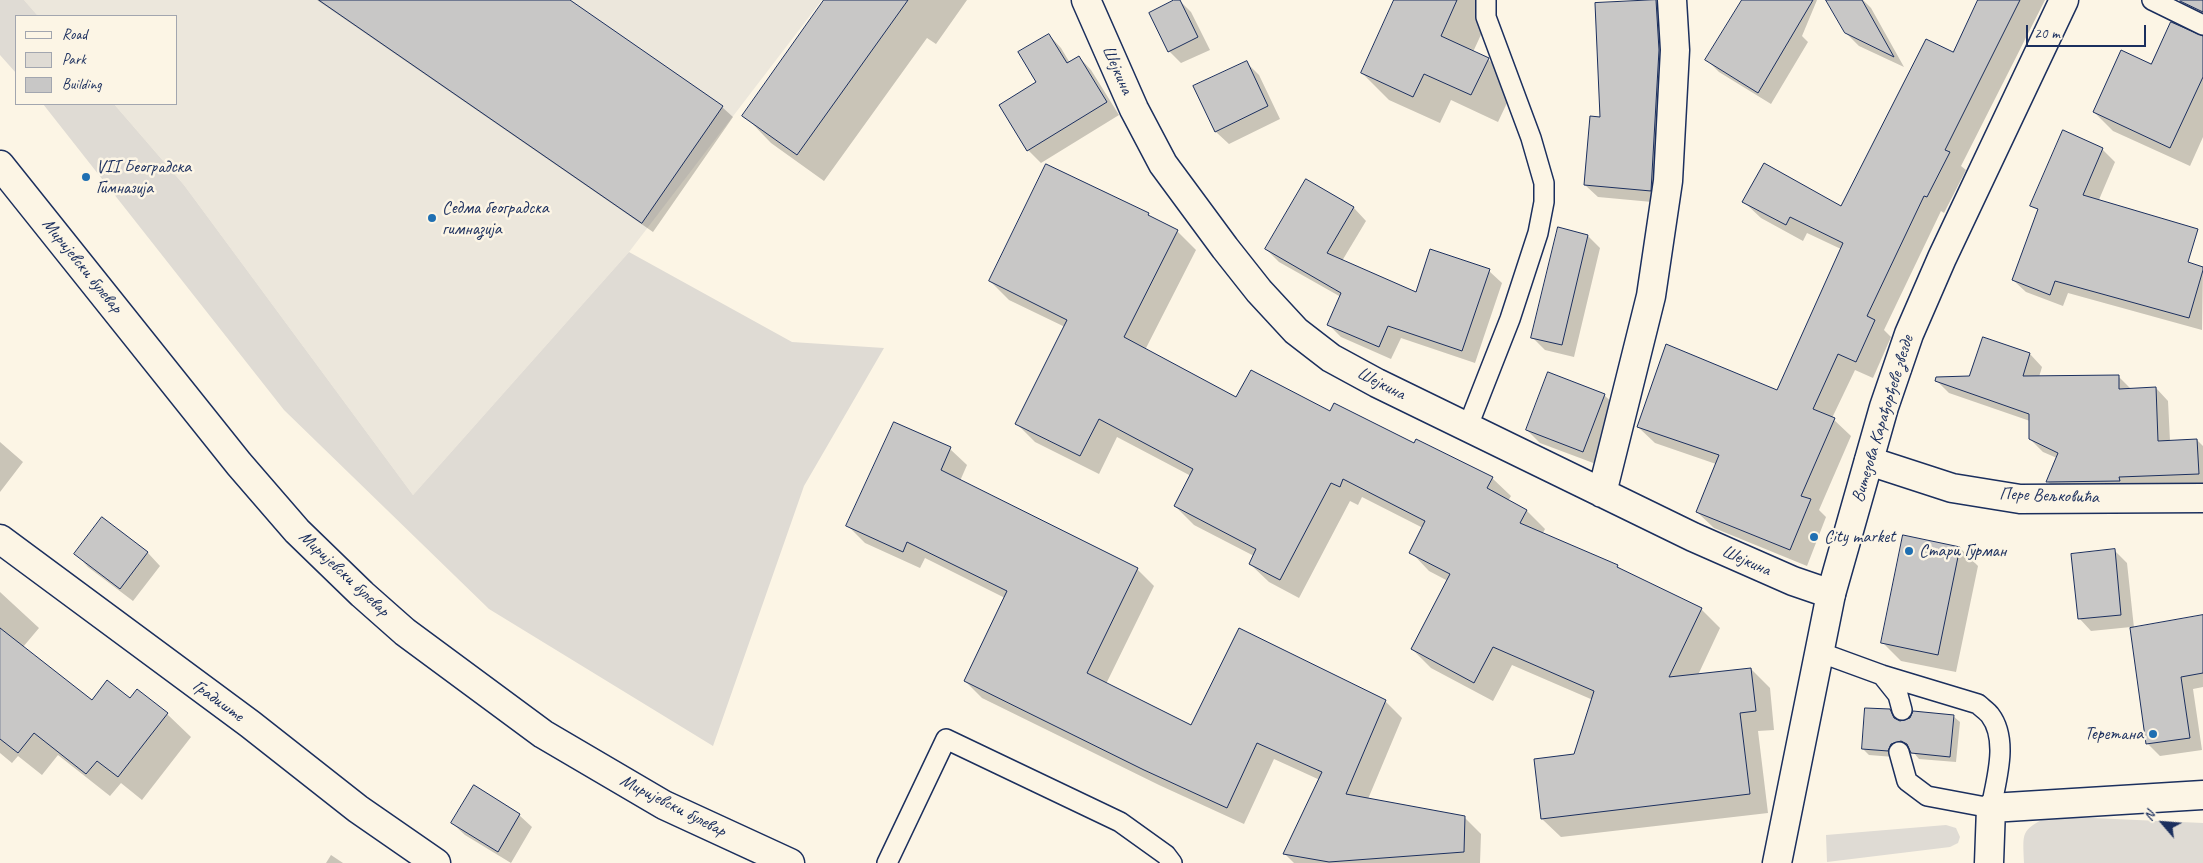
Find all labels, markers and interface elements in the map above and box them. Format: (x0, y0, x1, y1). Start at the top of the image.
legend (15, 15, 178, 105)
scale bar (2028, 15, 2148, 47)
text: 20 m (2034, 24, 2060, 43)
text: Road (62, 25, 87, 44)
street label: Шејкина (1097, 42, 1137, 98)
text: Park (62, 50, 86, 69)
text: Building (62, 75, 101, 94)
place label: VII Београдска Гимназија (96, 156, 191, 198)
marker: VII Београдска Гимназија (80, 171, 92, 183)
place label: Седма београдска гимназија (442, 197, 549, 240)
marker: Седма београдска гимназија (426, 212, 438, 224)
street label: Миријевски булевар (37, 214, 127, 318)
street label: Витезова Карађорђеве звезде (1847, 333, 1919, 505)
street label: Шејкина (1353, 363, 1409, 405)
street label: Пере Вељковића (1999, 483, 2099, 509)
street label: Миријевски булевар (294, 526, 394, 622)
place label: City market (1824, 526, 1895, 548)
marker: City market (1808, 531, 1820, 543)
place label: Стари Гурман (1919, 540, 2006, 562)
street label: Шејкина (1718, 541, 1774, 581)
marker: Стари Гурман (1903, 545, 1915, 557)
street label: Градиште (188, 675, 248, 727)
place label: Теретана (2085, 723, 2143, 745)
marker: Теретана (2147, 728, 2159, 740)
street label: Миријевски булевар (616, 770, 730, 842)
north arrow (2138, 798, 2188, 848)
text: N (2140, 808, 2159, 824)

